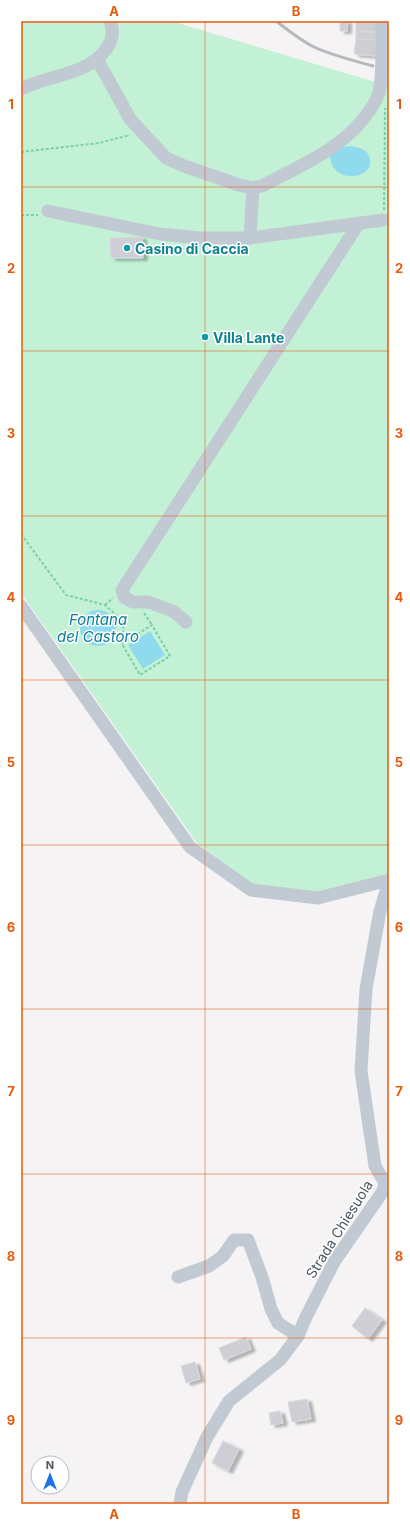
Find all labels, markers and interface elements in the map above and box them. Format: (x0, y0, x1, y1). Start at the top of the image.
text: A (109, 3, 119, 19)
text: B (292, 3, 301, 19)
text: 1 (8, 96, 14, 112)
text: 1 (396, 96, 402, 112)
place label: Casino di Caccia (135, 240, 249, 257)
marker: Casino di Caccia (122, 243, 132, 253)
text: 2 (7, 260, 15, 276)
text: 2 (395, 260, 403, 276)
place label: Villa Lante (213, 329, 284, 346)
marker: Villa Lante (200, 332, 210, 342)
text: 3 (7, 425, 15, 441)
text: 3 (395, 425, 403, 441)
text: 4 (7, 589, 16, 605)
text: 4 (395, 589, 404, 605)
water label: Fontana del Castoro (57, 610, 139, 646)
text: 5 (7, 754, 15, 770)
text: 5 (395, 754, 403, 770)
text: 6 (7, 919, 15, 935)
text: 6 (395, 919, 403, 935)
text: 7 (7, 1083, 15, 1099)
text: 7 (395, 1083, 403, 1099)
street label: Strada Chiesuola (302, 1177, 376, 1281)
text: 8 (7, 1248, 15, 1264)
text: 8 (395, 1248, 403, 1264)
text: 9 (7, 1412, 15, 1428)
text: 9 (395, 1412, 403, 1428)
north arrow (30, 1455, 70, 1495)
text: N (46, 1458, 54, 1472)
text: A (109, 1506, 119, 1522)
text: B (292, 1506, 301, 1522)

